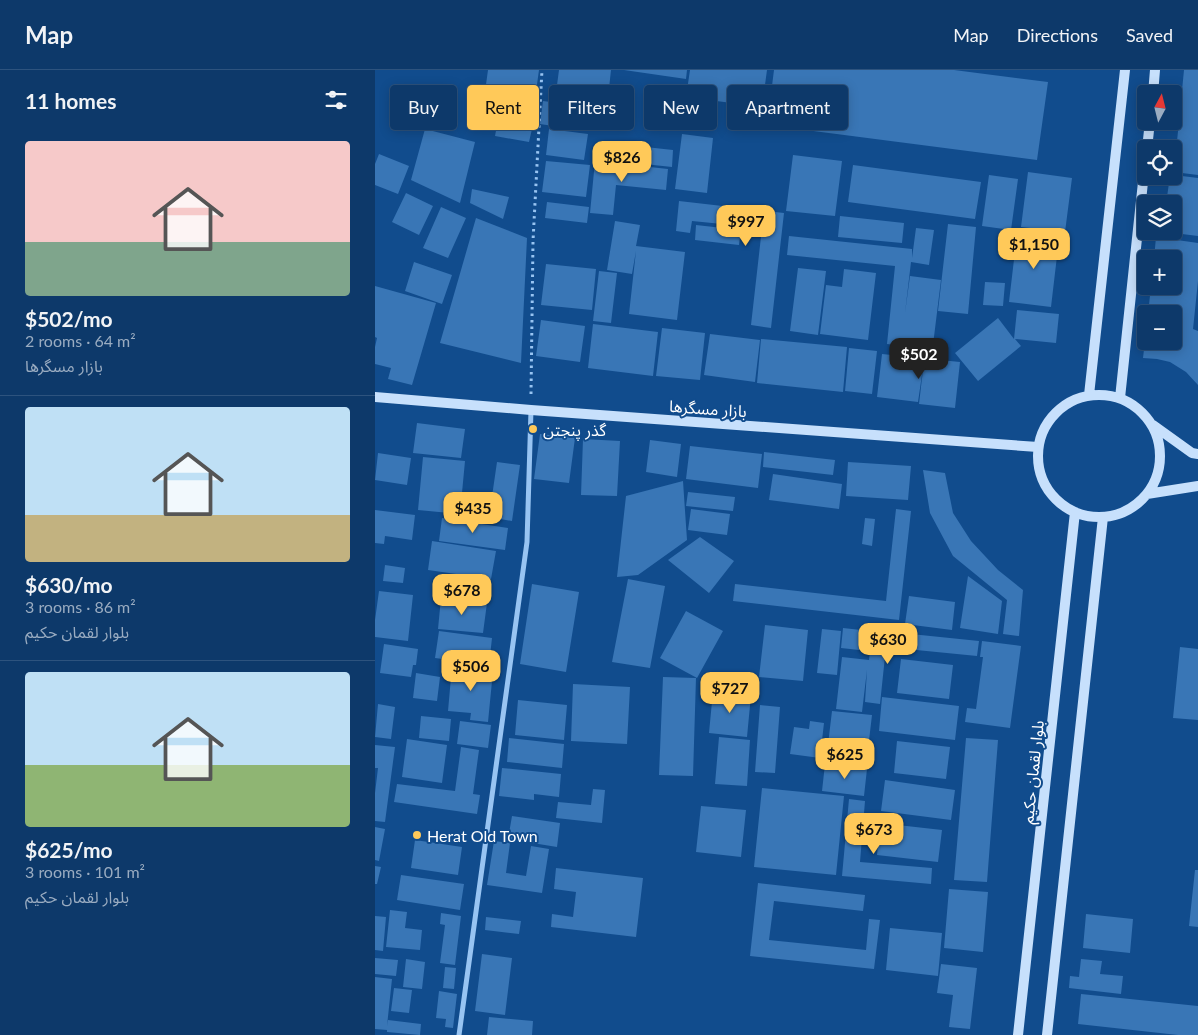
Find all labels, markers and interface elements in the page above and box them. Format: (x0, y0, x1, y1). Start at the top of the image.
text: Map (25, 20, 73, 49)
text: Map (953, 24, 989, 46)
text: Directions (1017, 24, 1098, 46)
text: Saved (1126, 24, 1173, 46)
chip: Buy (390, 85, 457, 130)
chip: Rent (467, 85, 539, 130)
chip: Filters (549, 85, 634, 130)
chip: New (644, 85, 717, 130)
chip: Apartment (727, 85, 848, 130)
north arrow (1137, 85, 1183, 130)
map controls (1137, 85, 1182, 350)
icon: filters (322, 86, 350, 114)
text: 11 homes (25, 88, 116, 113)
pin: $826 (592, 140, 652, 183)
button: locate (1137, 140, 1182, 185)
text: $826 (603, 147, 641, 166)
icon: home (143, 174, 233, 264)
button: layers (1137, 195, 1182, 240)
pin: $997 (716, 204, 776, 247)
text: $997 (727, 211, 765, 230)
pin: $1,150 (993, 228, 1075, 270)
text: $1,150 (1009, 234, 1059, 253)
button: + (1137, 250, 1182, 295)
button: − (1137, 305, 1182, 350)
text: $502/mo (25, 306, 113, 331)
text: 2 rooms · 64 m² (25, 331, 136, 350)
pin: $502 (889, 338, 949, 380)
text: $502 (900, 344, 938, 363)
text: بازار مسگرها (25, 356, 103, 375)
street label: بازار مسگرها (668, 396, 748, 421)
place label: گذر پنجتن (543, 420, 607, 441)
marker: گذر پنجتن (527, 423, 539, 435)
icon: home (143, 439, 233, 529)
pin: $435 (443, 492, 503, 534)
text: $435 (454, 498, 492, 517)
text: $630/mo (25, 572, 113, 597)
pin: $678 (432, 574, 492, 616)
text: $678 (443, 580, 481, 599)
text: 3 rooms · 86 m² (25, 597, 136, 616)
text: بلوار لقمان حکیم (25, 622, 129, 641)
pin: $630 (858, 622, 918, 665)
text: $630 (869, 629, 907, 648)
pin: $506 (441, 650, 501, 692)
text: $506 (452, 656, 490, 675)
pin: $727 (700, 672, 760, 714)
text: $727 (711, 678, 749, 697)
icon: home (143, 704, 233, 794)
street label: بلوار لقمان حکیم (1017, 719, 1051, 825)
pin: $625 (815, 738, 875, 780)
text: $625 (826, 744, 864, 763)
pin: $673 (844, 812, 904, 855)
text: $673 (855, 819, 893, 838)
place label: Herat Old Town (427, 826, 538, 845)
marker: Herat Old Town (411, 829, 423, 841)
text: $625/mo (25, 837, 113, 862)
text: 3 rooms · 101 m² (25, 862, 145, 881)
text: بلوار لقمان حکیم (25, 887, 129, 906)

